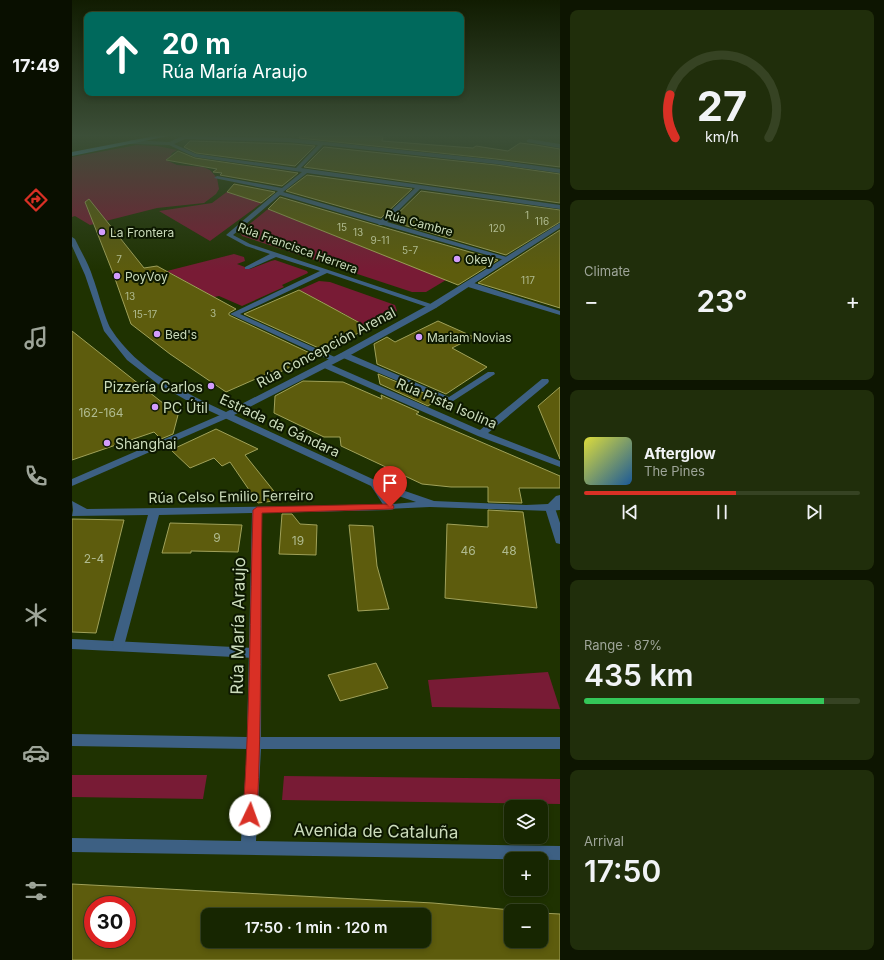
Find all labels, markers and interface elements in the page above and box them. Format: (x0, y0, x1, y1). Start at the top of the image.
text: 20 m (162, 27, 231, 61)
icon: ahead (96, 28, 148, 80)
text: 17:49 (12, 55, 60, 76)
text: Rúa María Araujo (162, 61, 307, 82)
text: 27 (697, 81, 747, 131)
text: km/h (705, 128, 739, 145)
icon: directions (22, 186, 50, 214)
street label: Rúa Cambre (383, 207, 455, 239)
house number: 1 (525, 209, 529, 221)
house number: 116 (535, 215, 549, 227)
street label: Rúa Francisca Herrera (236, 219, 360, 277)
house number: 15 (337, 221, 347, 233)
house number: 120 (489, 222, 505, 234)
place label: La Frontera (110, 225, 174, 240)
house number: 13 (353, 226, 363, 238)
marker: La Frontera (97, 227, 107, 237)
house number: 9-11 (371, 234, 389, 246)
house number: 5-7 (402, 244, 418, 256)
place label: Okey (465, 252, 494, 267)
house number: 7 (116, 253, 122, 265)
marker: Okey (452, 254, 462, 264)
text: Climate (584, 263, 630, 279)
place label: PoyVoy (125, 269, 168, 284)
marker: PoyVoy (112, 271, 122, 281)
house number: 117 (521, 274, 535, 286)
text: 23° (696, 283, 748, 319)
text: − (584, 288, 599, 314)
text: + (845, 288, 860, 314)
house number: 13 (125, 290, 135, 302)
street label: Rúa Concepción Arenal (254, 303, 398, 391)
house number: 3 (210, 307, 216, 319)
house number: 15-17 (133, 308, 158, 320)
icon: music (22, 324, 50, 352)
place label: Bed's (165, 327, 197, 342)
marker: Bed's (152, 329, 162, 339)
place label: Mariam Novias (427, 330, 512, 345)
marker: Mariam Novias (414, 332, 424, 342)
street label: Rúa Pista Isolina (394, 374, 500, 432)
place label: Pizzería Carlos (104, 378, 203, 395)
marker: Pizzería Carlos (206, 381, 216, 391)
street label: Estrada da Gándara (217, 390, 343, 460)
place label: PC Útil (163, 399, 208, 416)
marker: PC Útil (150, 402, 160, 412)
house number: 162-164 (78, 405, 124, 420)
place label: Shanghai (115, 435, 177, 452)
marker: Shanghai (102, 438, 112, 448)
text: Afterglow (644, 444, 716, 463)
icon: phone (22, 462, 50, 490)
text: The Pines (644, 463, 705, 479)
pin (373, 466, 407, 507)
icon: arrive (379, 472, 401, 494)
street label: Rúa Celso Emilio Ferreiro (148, 486, 314, 506)
icon: previous (619, 501, 641, 523)
icon: pause (711, 501, 733, 523)
icon: next (803, 501, 825, 523)
house number: 9 (213, 530, 221, 545)
house number: 19 (292, 533, 304, 548)
house number: 46 (460, 543, 476, 558)
house number: 48 (501, 543, 517, 558)
house number: 2-4 (84, 551, 105, 566)
street label: Rúa María Araujo (227, 557, 249, 695)
icon: climate (22, 601, 50, 629)
text: Range · 87% (584, 637, 662, 653)
text: 435 km (584, 657, 694, 693)
icon: car (22, 739, 50, 767)
position arrow (229, 794, 271, 836)
map controls (504, 800, 548, 948)
button: layers (504, 800, 548, 844)
street label: Avenida de Cataluña (294, 820, 458, 842)
text: Arrival (584, 833, 624, 849)
button: + (504, 852, 548, 896)
text: 17:50 (584, 853, 661, 889)
icon: filters (22, 877, 50, 905)
speed limit sign: 30 (84, 896, 136, 948)
button: − (504, 904, 548, 948)
text: 17:50 · 1 min · 120 m (245, 918, 387, 937)

